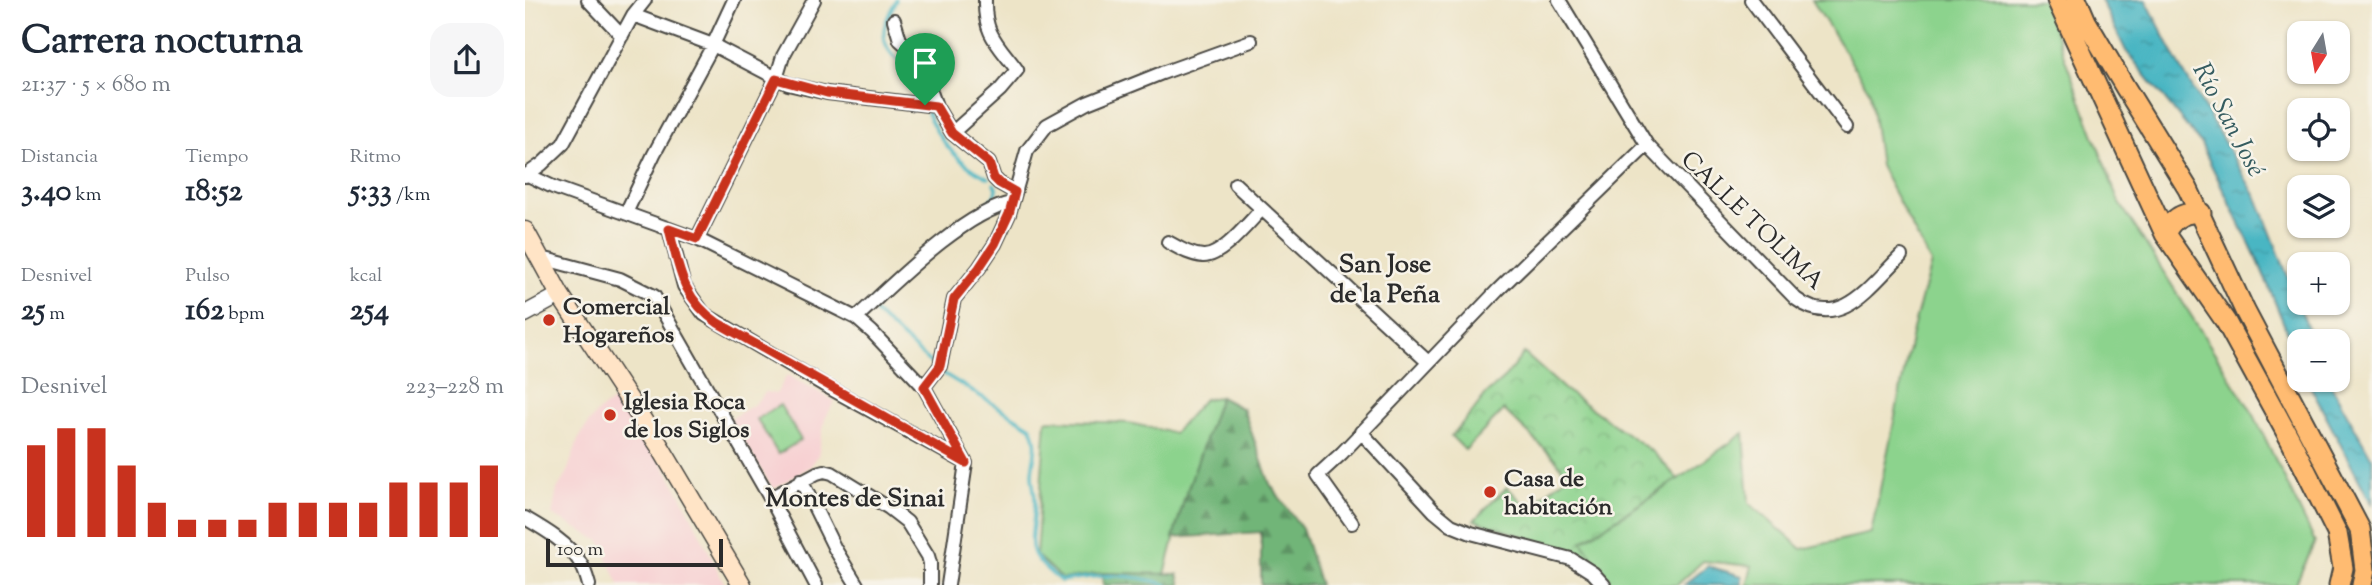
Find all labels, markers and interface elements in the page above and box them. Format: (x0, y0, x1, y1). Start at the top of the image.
text: Carrera nocturna (21, 16, 303, 70)
north arrow (2287, 21, 2350, 84)
map controls (2287, 21, 2350, 392)
button: share (430, 23, 504, 97)
pin (895, 33, 955, 105)
icon: arrive (906, 44, 944, 82)
water label: Río San José (2182, 56, 2274, 184)
text: 21:37 · 5 × 680 m (21, 69, 171, 102)
button: locate (2287, 98, 2350, 161)
text: Distancia (21, 144, 98, 171)
text: Tiempo (185, 144, 248, 171)
text: Ritmo (350, 144, 401, 171)
street label: CALLE TOLIMA (1672, 144, 1831, 299)
text: 3.40 (21, 171, 71, 214)
text: 18:52 (185, 171, 243, 214)
text: 5:33 (350, 171, 392, 214)
button: layers (2287, 175, 2350, 238)
text: km (71, 182, 102, 209)
text: /km (392, 182, 430, 209)
district label: San Jose de la Peña (1330, 247, 1440, 314)
button: + (2287, 252, 2350, 315)
text: Desnivel (21, 263, 92, 290)
text: Pulso (185, 263, 230, 290)
text: kcal (350, 263, 382, 290)
text: 25 (21, 290, 45, 333)
text: 162 (185, 290, 224, 333)
text: 254 (350, 290, 389, 333)
place label: Comercial Hogareños (563, 291, 674, 353)
text: m (45, 301, 65, 328)
text: bpm (224, 301, 265, 328)
marker: Comercial Hogareños (541, 312, 557, 328)
button: − (2287, 329, 2350, 392)
text: Desnivel (21, 371, 107, 404)
text: 223–228 m (405, 371, 504, 404)
place label: Iglesia Roca de los Siglos (624, 386, 749, 448)
marker: Iglesia Roca de los Siglos (602, 407, 618, 423)
place label: Casa de habitación (1504, 463, 1613, 525)
district label: Montes de Sinai (765, 481, 945, 518)
marker: Casa de habitación (1482, 484, 1498, 500)
scale bar (546, 536, 723, 568)
text: 100 m (557, 537, 603, 564)

